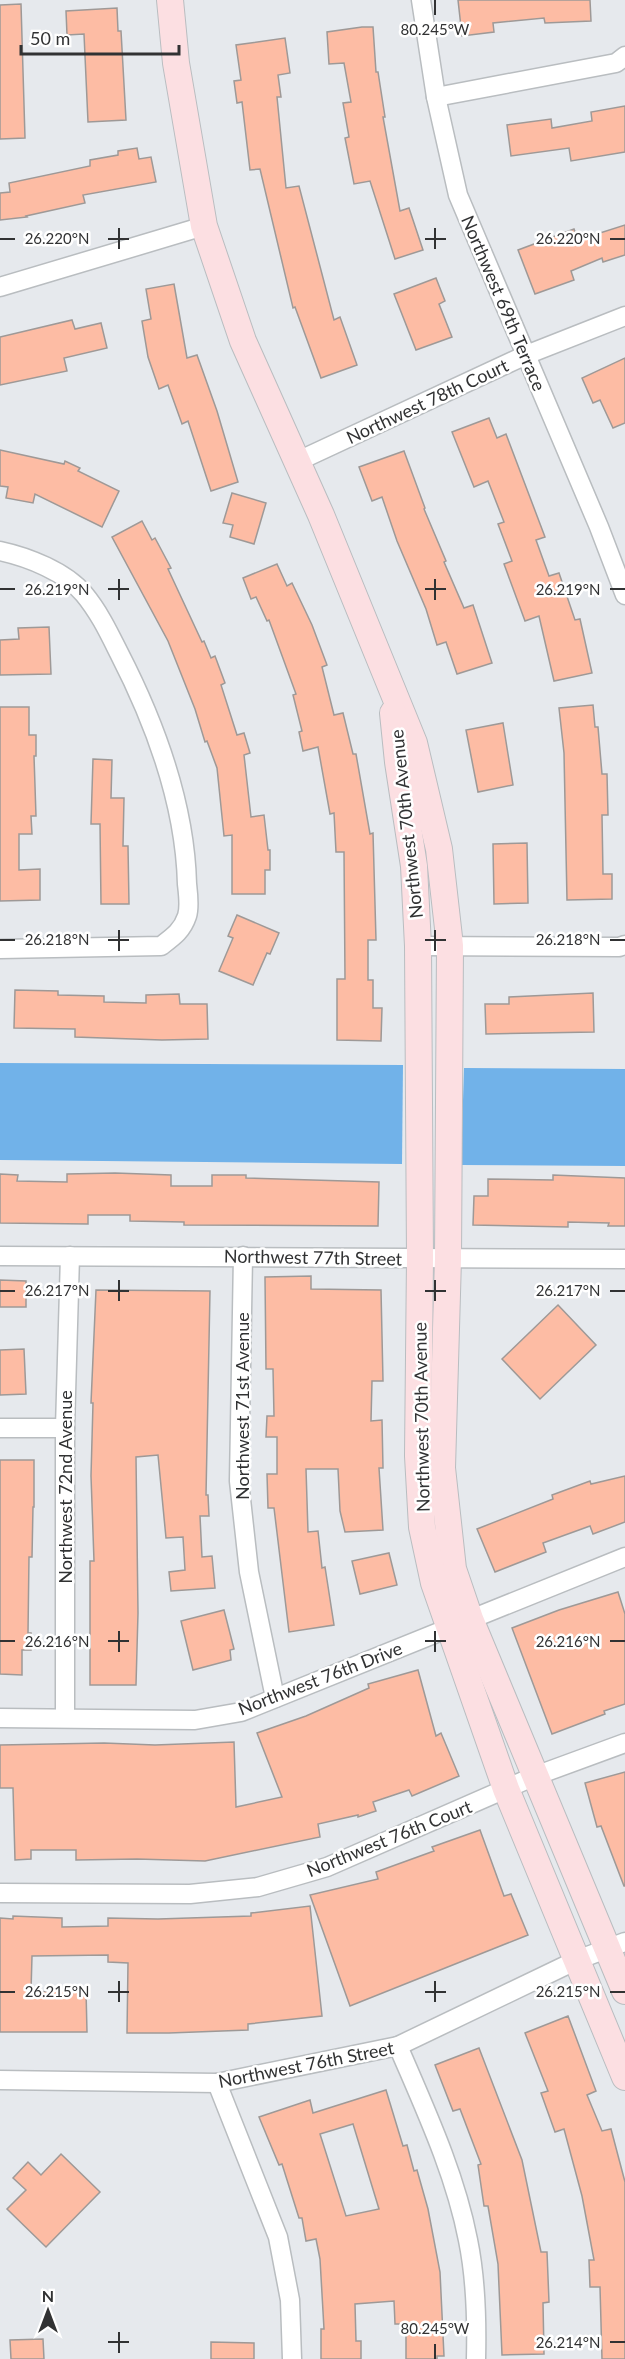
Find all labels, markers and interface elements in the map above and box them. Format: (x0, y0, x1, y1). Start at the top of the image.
scale bar (21, 18, 178, 56)
text: 80.245°W (401, 20, 470, 38)
text: 50 m (30, 27, 70, 49)
street label: Northwest 69th Terrace (457, 212, 551, 394)
text: 26.220°N (25, 229, 89, 247)
text: 26.220°N (536, 229, 600, 247)
street label: Northwest 78th Court (343, 354, 512, 448)
text: 26.219°N (25, 580, 89, 598)
text: 26.219°N (536, 580, 600, 598)
street label: Northwest 70th Avenue (385, 728, 427, 920)
text: 26.218°N (25, 930, 89, 948)
text: 26.218°N (536, 930, 600, 948)
street label: Northwest 77th Street (224, 1244, 403, 1270)
text: 26.217°N (25, 1281, 89, 1299)
text: 26.217°N (536, 1281, 600, 1299)
street label: Northwest 71st Avenue (231, 1312, 253, 1500)
street label: Northwest 70th Avenue (408, 1322, 434, 1512)
street label: Northwest 72nd Avenue (54, 1390, 76, 1584)
text: 26.216°N (25, 1632, 89, 1650)
text: 26.216°N (536, 1632, 600, 1650)
street label: Northwest 76th Drive (235, 1637, 405, 1719)
street label: Northwest 76th Court (303, 1795, 475, 1881)
text: 26.215°N (25, 1982, 89, 2000)
text: 26.215°N (536, 1982, 600, 2000)
street label: Northwest 76th Street (216, 2036, 396, 2092)
north arrow (18, 2281, 78, 2341)
text: N (42, 2286, 54, 2305)
text: 80.245°W (401, 2319, 470, 2337)
text: 26.214°N (536, 2333, 600, 2351)

